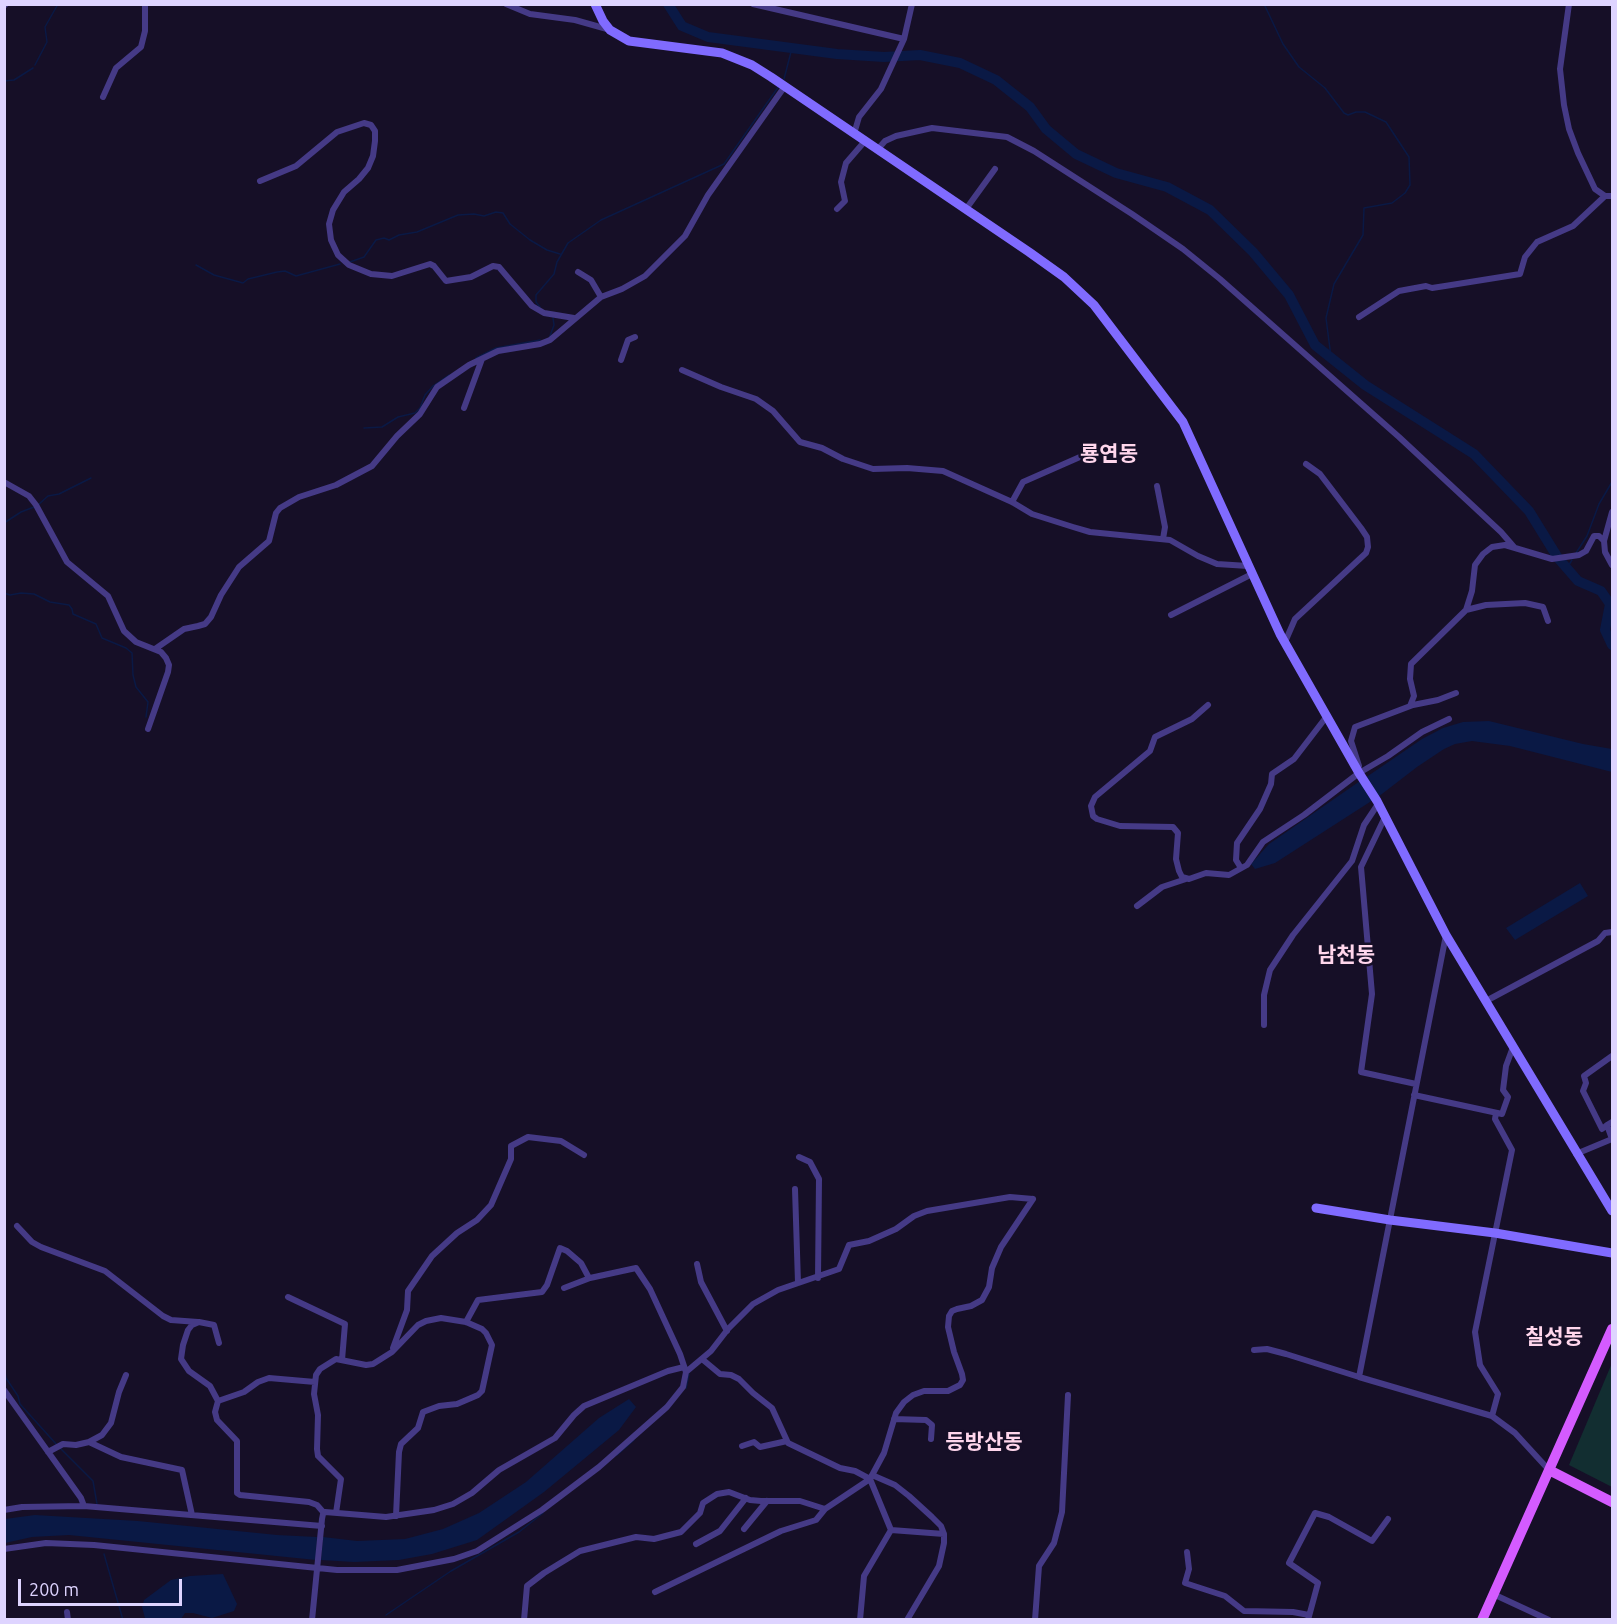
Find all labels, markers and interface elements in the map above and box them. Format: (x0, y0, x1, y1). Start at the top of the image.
district label: 룡연동 (1080, 441, 1138, 467)
district label: 남천동 (1317, 942, 1375, 968)
district label: 칠성동 (1525, 1324, 1583, 1350)
district label: 등방산동 (945, 1429, 1023, 1455)
scale bar (21, 1567, 184, 1605)
text: 200 m (29, 1579, 79, 1599)

